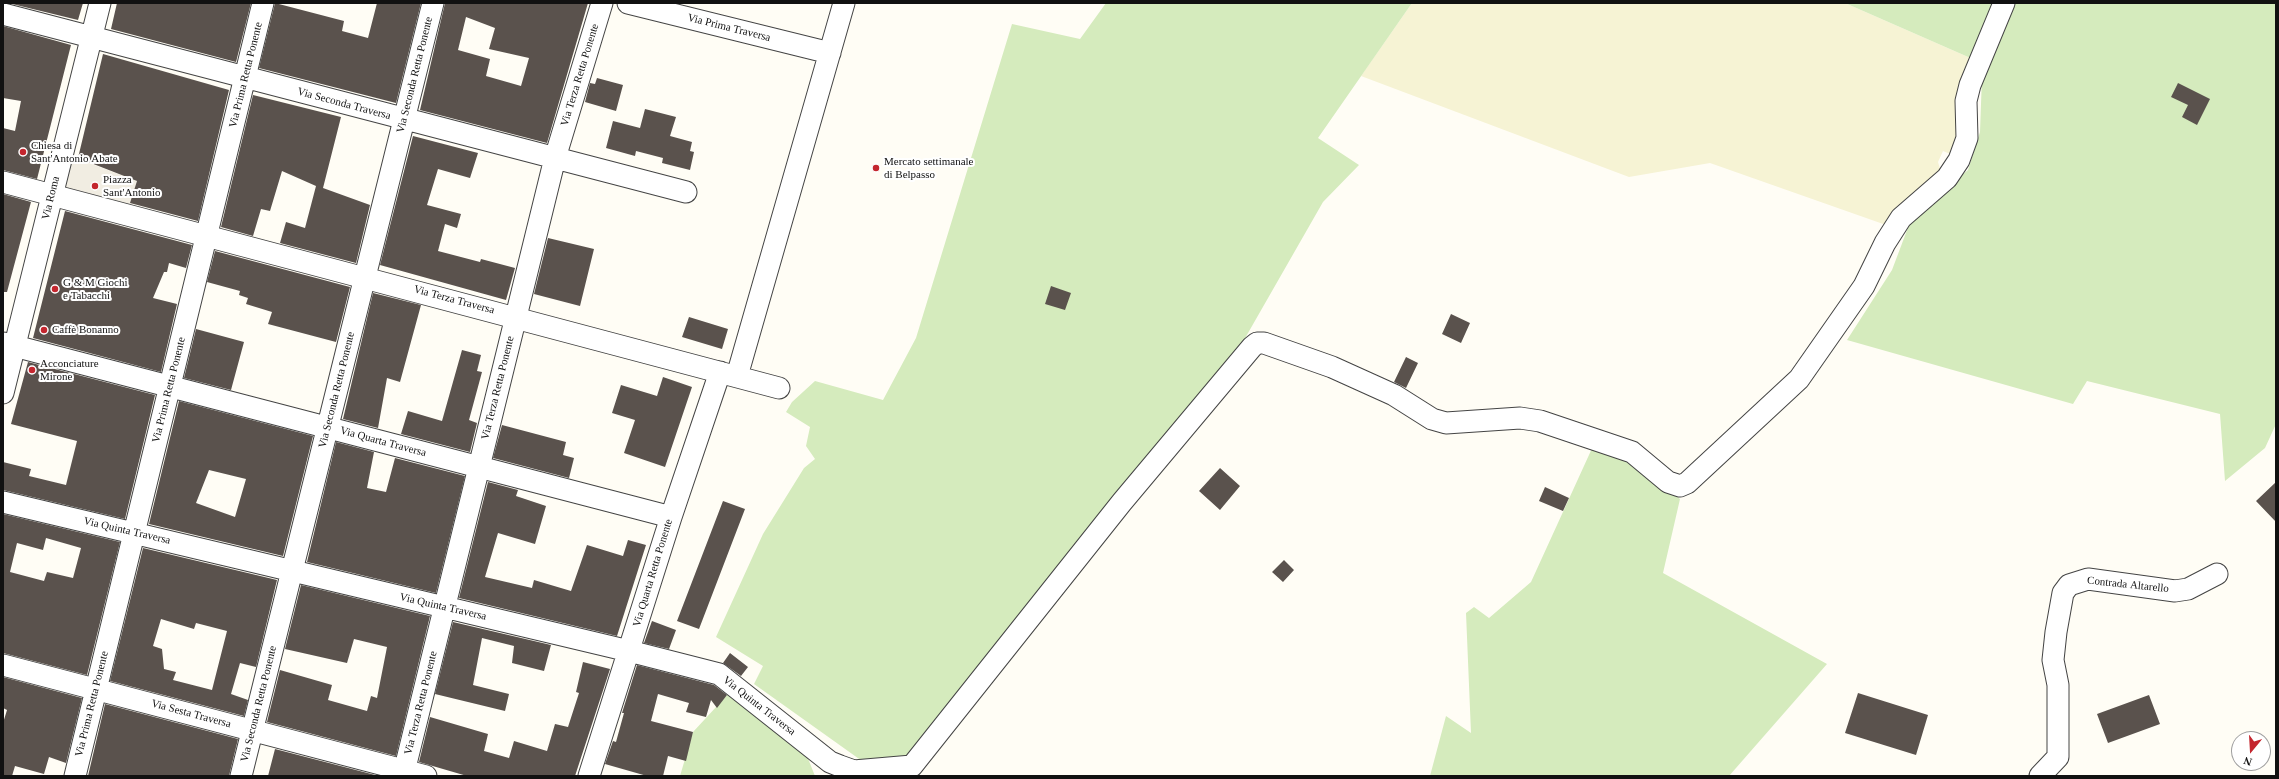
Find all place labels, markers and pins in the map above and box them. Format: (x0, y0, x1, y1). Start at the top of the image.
place label: Chiesa di Sant'Antonio Abate (31, 139, 118, 165)
marker: Chiesa di Sant'Antonio Abate (18, 147, 28, 157)
place label: Mercato settimanale di Belpasso (884, 155, 973, 181)
marker: Mercato settimanale di Belpasso (871, 163, 881, 173)
place label: Piazza Sant'Antonio (103, 173, 161, 199)
marker: Piazza Sant'Antonio (90, 181, 100, 191)
place label: G & M Giochi e Tabacchi (63, 276, 127, 302)
marker: G & M Giochi e Tabacchi (50, 284, 60, 294)
place label: Caffè Bonanno (52, 323, 119, 337)
marker: Caffè Bonanno (39, 325, 49, 335)
place label: Acconciature Mirone (40, 357, 99, 383)
marker: Acconciature Mirone (27, 365, 37, 375)

